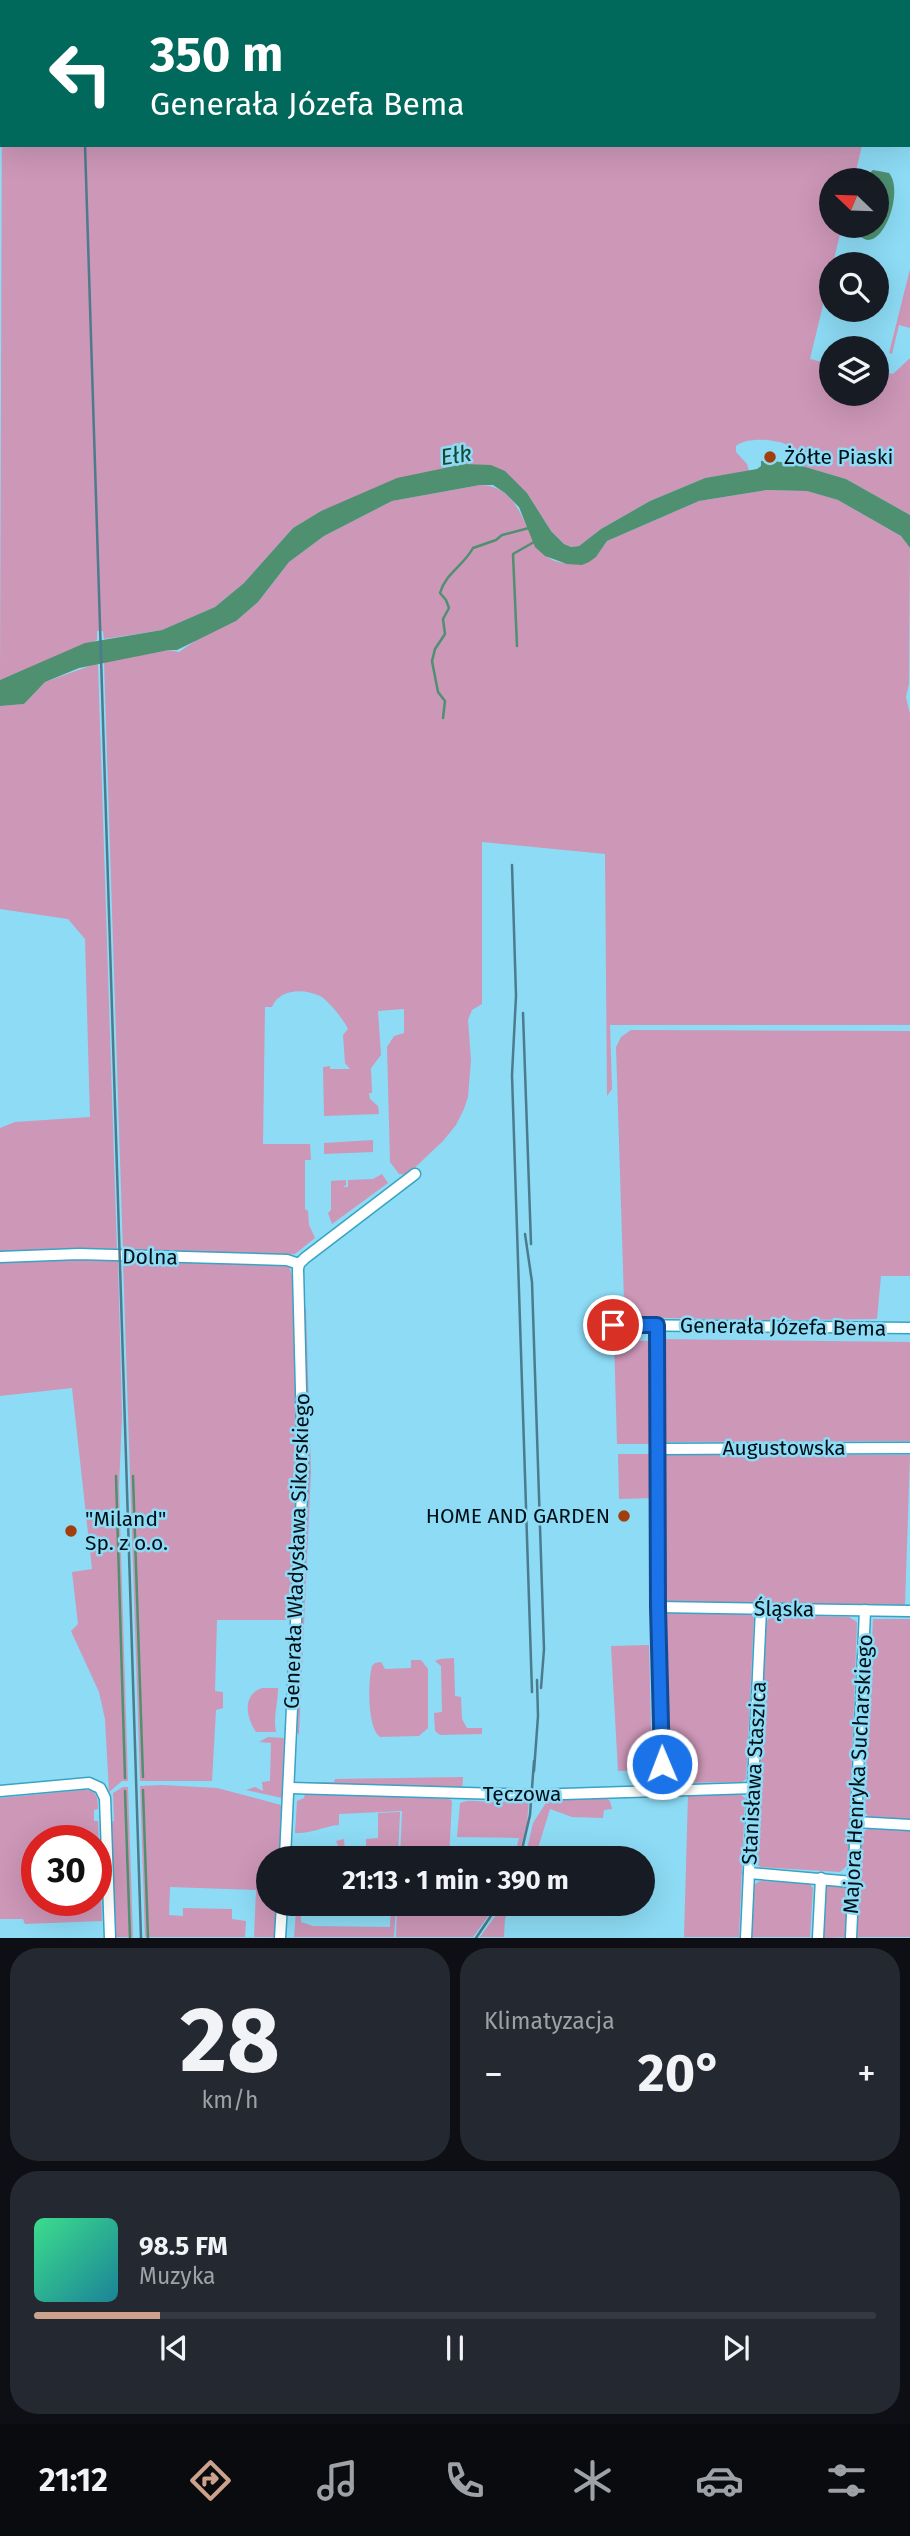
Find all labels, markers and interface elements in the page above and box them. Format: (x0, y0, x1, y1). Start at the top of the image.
text: 350 m (150, 25, 283, 84)
icon: left (35, 28, 126, 119)
text: Generała Józefa Bema (150, 85, 465, 123)
north arrow (819, 168, 889, 238)
map controls (819, 168, 889, 406)
button: search (819, 252, 889, 322)
button: layers (819, 336, 889, 406)
water label: Ełk (438, 439, 474, 471)
place label: Żółte Piaski (784, 444, 893, 470)
marker: Żółte Piaski (762, 449, 778, 465)
street label: Dolna (122, 1244, 178, 1270)
pin (583, 1295, 643, 1355)
icon: arrive (594, 1306, 632, 1344)
street label: Generała Józefa Bema (680, 1312, 886, 1342)
street label: Generała Władysława Sikorskiego (278, 1393, 316, 1709)
street label: Augustowska (722, 1435, 846, 1461)
place label: HOME AND GARDEN (426, 1503, 610, 1529)
place label: "Miland" Sp. z o.o. (85, 1506, 168, 1556)
marker: HOME AND GARDEN (616, 1508, 632, 1524)
marker: "Miland" Sp. z o.o. (63, 1523, 79, 1539)
street label: Śląska (754, 1595, 814, 1623)
street label: Majora Henryka Sucharskiego (838, 1634, 878, 1914)
street label: Stanisława Staszica (736, 1681, 772, 1865)
position arrow (625, 1727, 699, 1801)
street label: Tęczowa (483, 1781, 561, 1807)
speed limit sign: 30 (21, 1825, 112, 1916)
text: 21:13 · 1 min · 390 m (342, 1865, 569, 1896)
text: 28 (180, 1986, 280, 2095)
text: Klimatyzacja (484, 2007, 615, 2035)
text: 20° (638, 2042, 722, 2105)
text: − (484, 2051, 503, 2097)
text: + (857, 2051, 876, 2097)
text: km/h (202, 2086, 258, 2114)
text: 98.5 FM (139, 2231, 228, 2262)
text: Muzyka (139, 2262, 216, 2290)
icon: previous (155, 2329, 193, 2367)
icon: pause (436, 2329, 474, 2367)
icon: next (717, 2329, 755, 2367)
icon: directions (186, 2456, 235, 2505)
icon: music (313, 2456, 362, 2505)
icon: phone (440, 2456, 489, 2505)
icon: climate (568, 2456, 617, 2505)
icon: car (695, 2456, 744, 2505)
icon: filters (822, 2456, 871, 2505)
text: 21:12 (39, 2461, 108, 2499)

